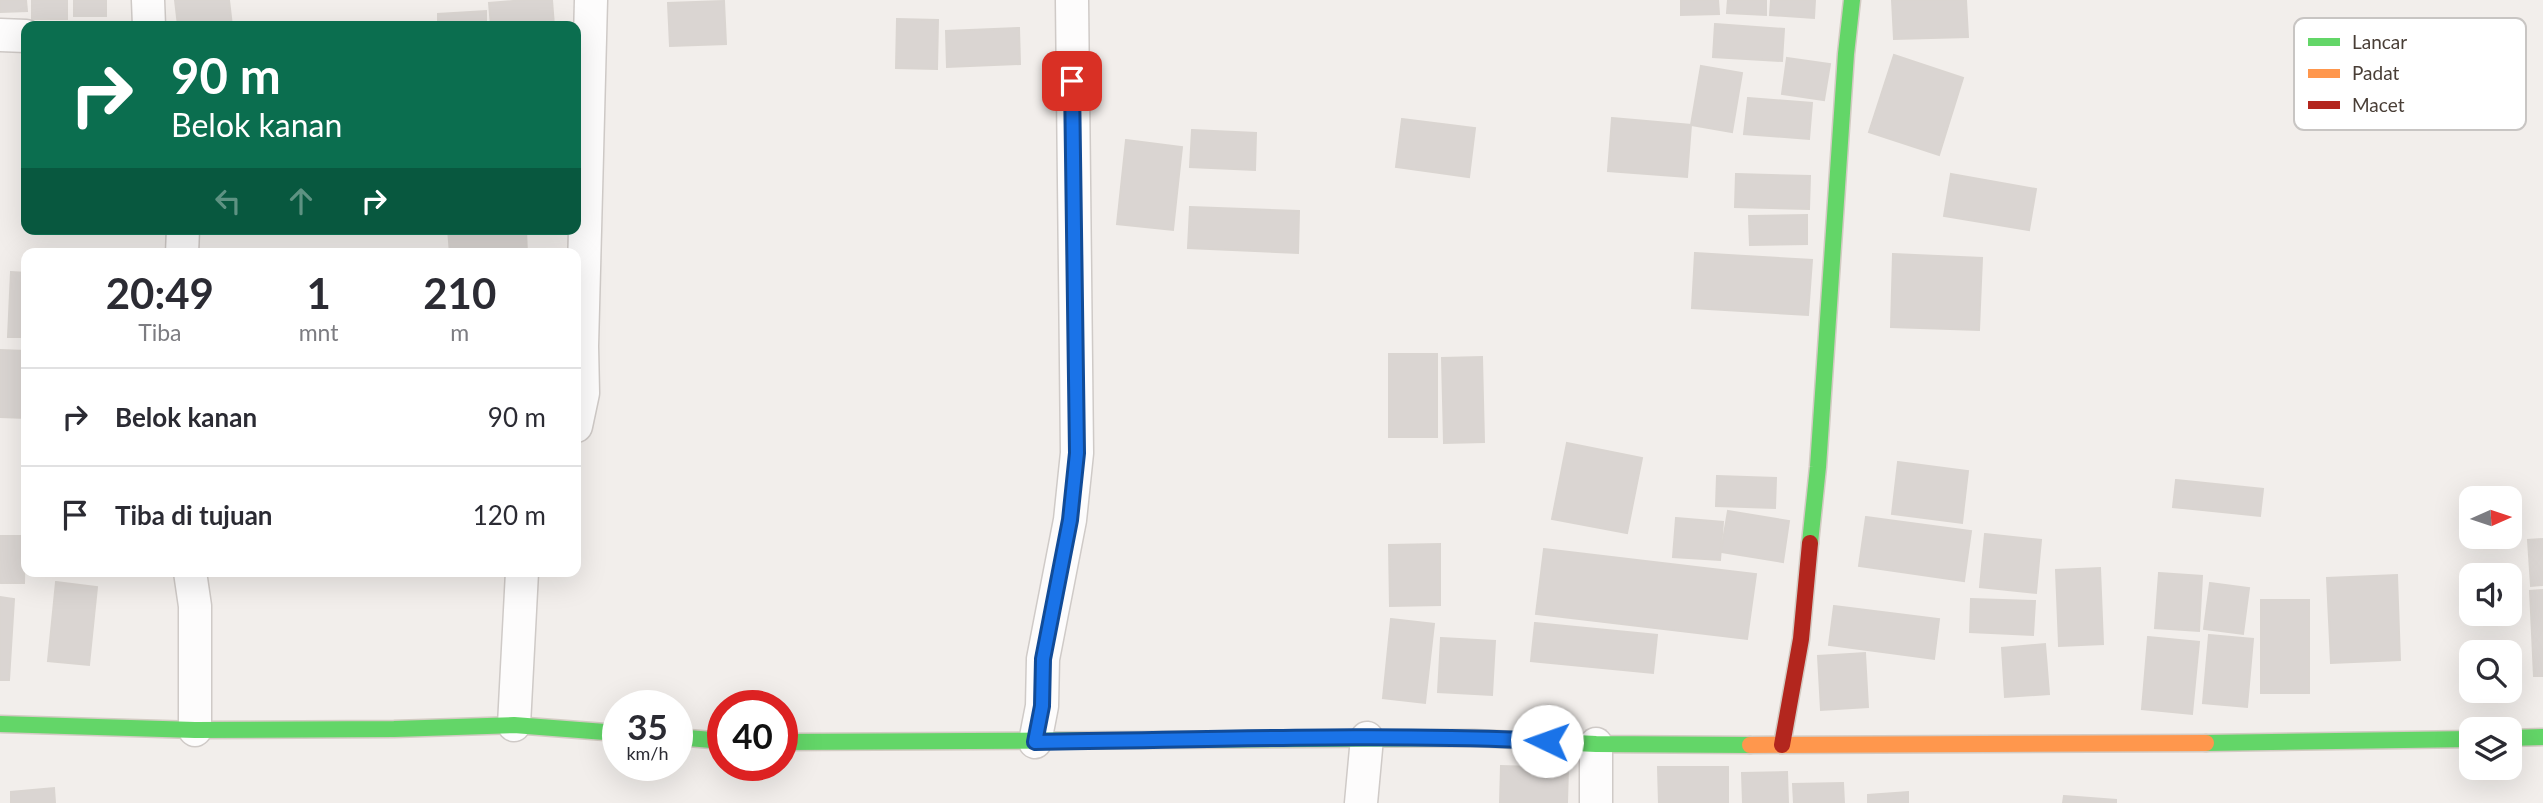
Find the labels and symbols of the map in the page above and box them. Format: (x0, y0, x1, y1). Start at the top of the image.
legend (2294, 18, 2526, 130)
text: Lancar (2352, 30, 2407, 53)
pin (1042, 51, 1102, 111)
text: Padat (2352, 61, 2400, 84)
text: Macet (2352, 93, 2405, 116)
north arrow (2459, 486, 2522, 550)
speed limit sign: 40 (707, 690, 798, 781)
position arrow (1510, 704, 1584, 778)

